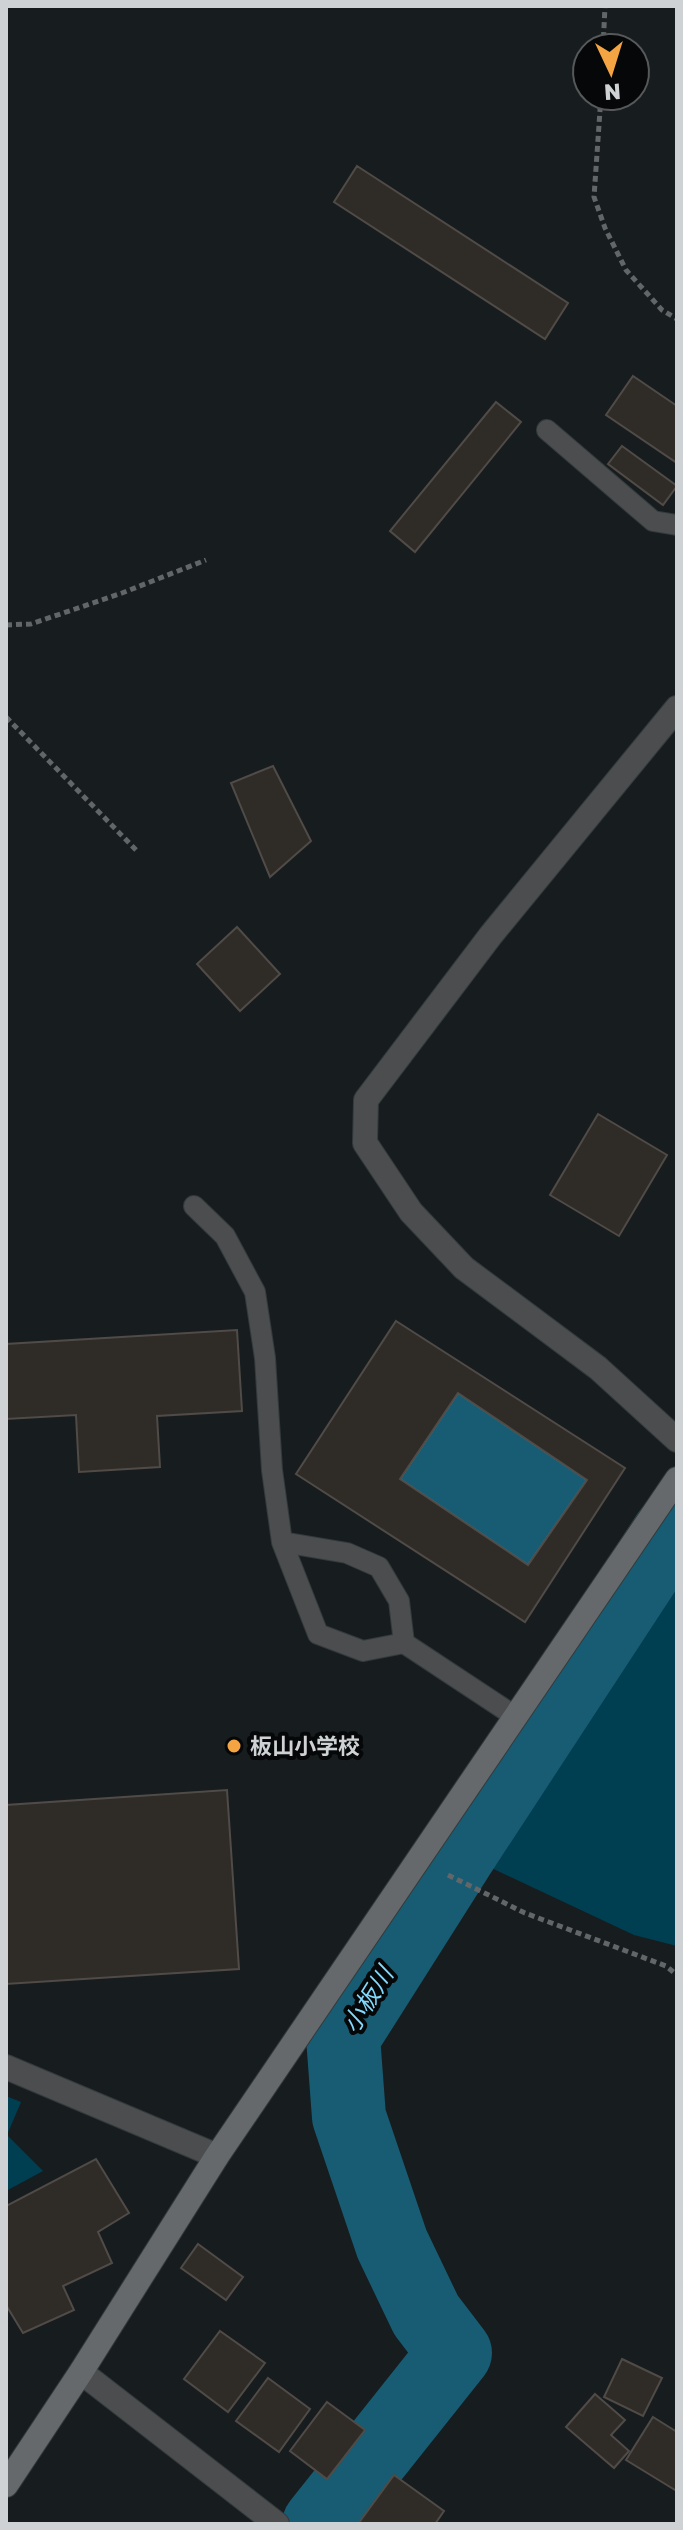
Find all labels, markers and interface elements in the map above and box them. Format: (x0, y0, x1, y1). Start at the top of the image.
north arrow (571, 32, 651, 112)
text: N (603, 78, 622, 107)
place label: 板山小学校 (250, 1732, 360, 1759)
marker: 板山小学校 (225, 1737, 243, 1755)
water label: 小板川 (335, 1958, 400, 2037)

